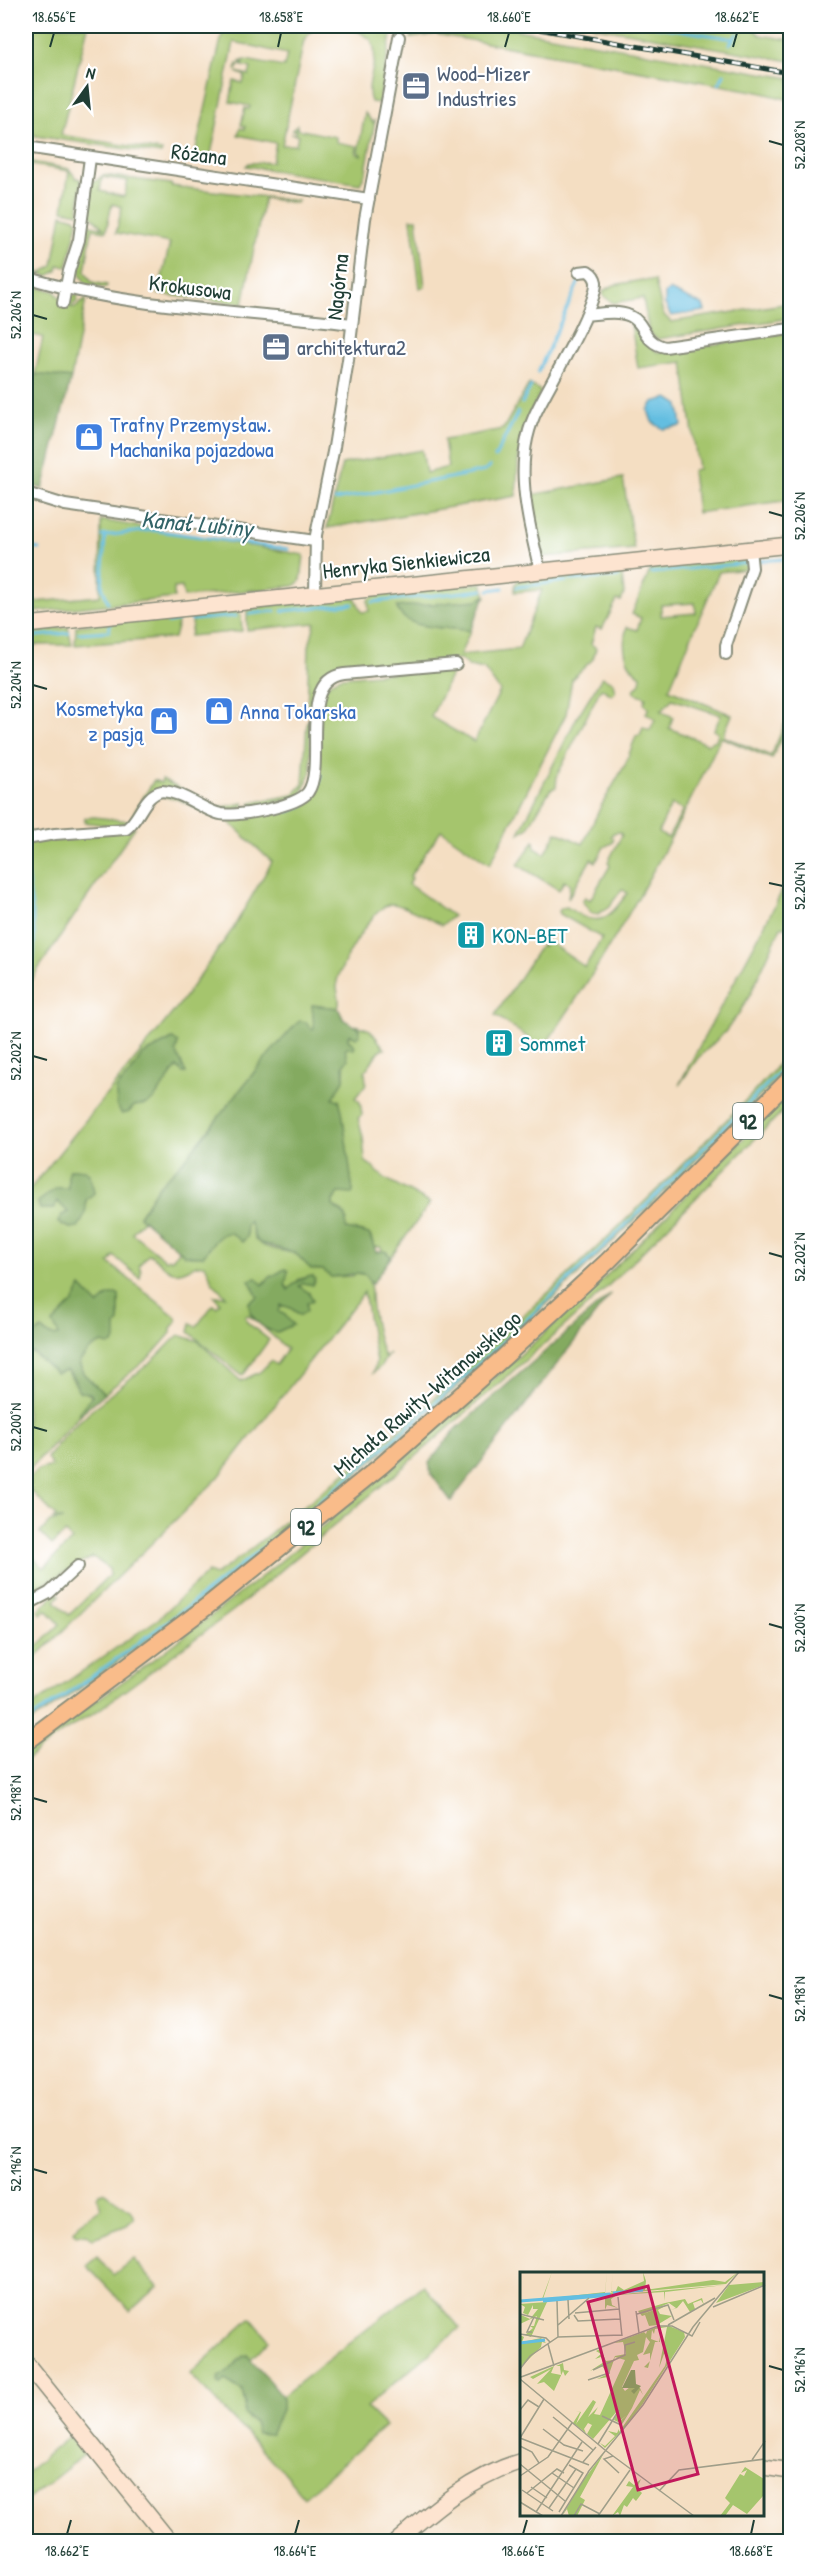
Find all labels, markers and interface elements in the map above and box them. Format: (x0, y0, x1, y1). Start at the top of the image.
text: 18.656°E (32, 6, 76, 27)
text: 18.658°E (259, 6, 303, 27)
text: 18.660°E (487, 6, 531, 27)
text: 18.662°E (715, 6, 759, 27)
north arrow (57, 57, 117, 117)
place label: Wood-Mizer Industries (437, 58, 531, 113)
text: N (84, 61, 98, 84)
office icon: Wood-Mizer Industries (400, 70, 432, 102)
text: 52.208°N (789, 121, 810, 169)
street label: Różana (170, 136, 229, 172)
street label: Nagórna (319, 252, 355, 321)
street label: Krokusowa (147, 267, 233, 307)
text: 52.206°N (5, 291, 26, 339)
office icon: architektura2 (260, 331, 292, 363)
place label: architektura2 (297, 332, 407, 362)
place label: Trafny Przemysław. Machanika pojazdowa (110, 409, 274, 464)
shop icon: Trafny Przemysław. Machanika pojazdowa (73, 421, 105, 453)
text: 52.206°N (789, 492, 810, 540)
water label: Kanał Lubiny (140, 502, 257, 545)
street label: Henryka Sienkiewicza (321, 538, 491, 586)
text: 52.204°N (5, 661, 26, 709)
place label: Kosmetyka z pasją (56, 693, 144, 748)
shop icon: Anna Tokarska (203, 695, 235, 727)
place label: Anna Tokarska (240, 696, 356, 726)
shop icon: Kosmetyka z pasją (148, 705, 180, 737)
text: 52.204°N (789, 862, 810, 910)
building icon: KON-BET (455, 919, 487, 951)
place label: KON-BET (492, 920, 568, 950)
building icon: Sommet (483, 1027, 515, 1059)
place label: Sommet (520, 1028, 586, 1058)
text: 52.202°N (5, 1032, 26, 1080)
road number: 92 (733, 1103, 763, 1139)
text: 52.202°N (789, 1233, 810, 1281)
street label: Michała Rawity-Witanowskiego (327, 1303, 527, 1483)
text: 52.200°N (5, 1403, 26, 1451)
road number: 92 (291, 1509, 321, 1545)
text: 52.200°N (789, 1604, 810, 1652)
text: 52.198°N (5, 1775, 26, 1821)
text: 52.198°N (789, 1976, 810, 2022)
text: 52.196°N (5, 2147, 26, 2191)
inset map (520, 2272, 765, 2516)
text: 52.196°N (789, 2348, 810, 2392)
text: 18.662°E (45, 2540, 89, 2561)
text: 18.664°E (274, 2540, 317, 2561)
text: 18.666°E (501, 2540, 545, 2561)
text: 18.668°E (729, 2540, 773, 2561)

